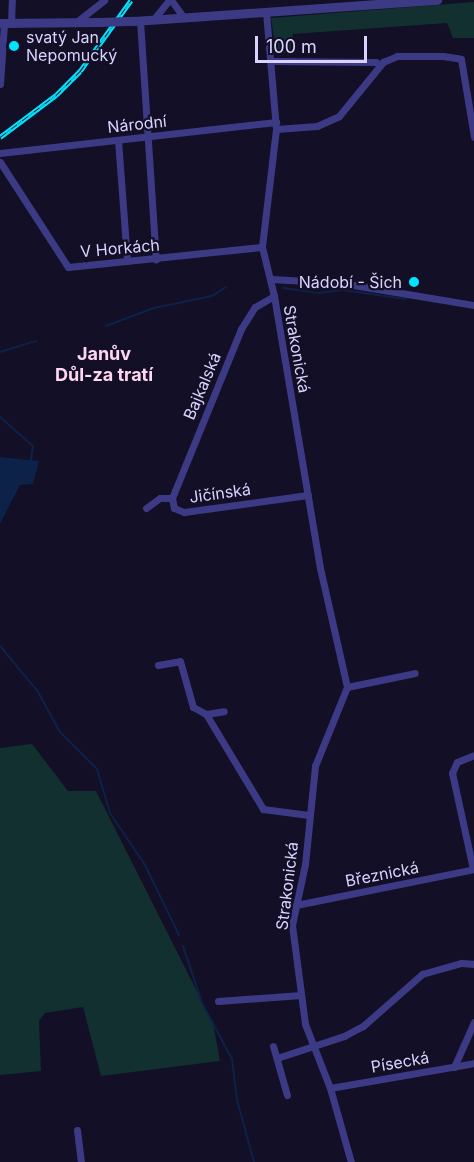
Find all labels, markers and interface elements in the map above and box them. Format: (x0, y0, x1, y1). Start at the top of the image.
scale bar (258, 24, 370, 62)
place label: svatý Jan Nepomucký (26, 27, 117, 65)
text: 100 m (266, 36, 317, 57)
marker: svatý Jan Nepomucký (7, 39, 21, 53)
street label: Národní (106, 111, 168, 137)
street label: V Horkách (79, 235, 161, 261)
place label: Nádobí - Šich (299, 272, 402, 292)
marker: Nádobí - Šich (407, 275, 421, 289)
street label: Strakonická (280, 304, 314, 394)
district label: Janův Důl-za tratí (55, 344, 153, 386)
street label: Bajkalská (179, 349, 225, 423)
street label: Jičínská (188, 479, 252, 507)
street label: Strakonická (272, 841, 302, 931)
street label: Březnická (344, 857, 420, 891)
street label: Písecká (369, 1047, 431, 1077)

